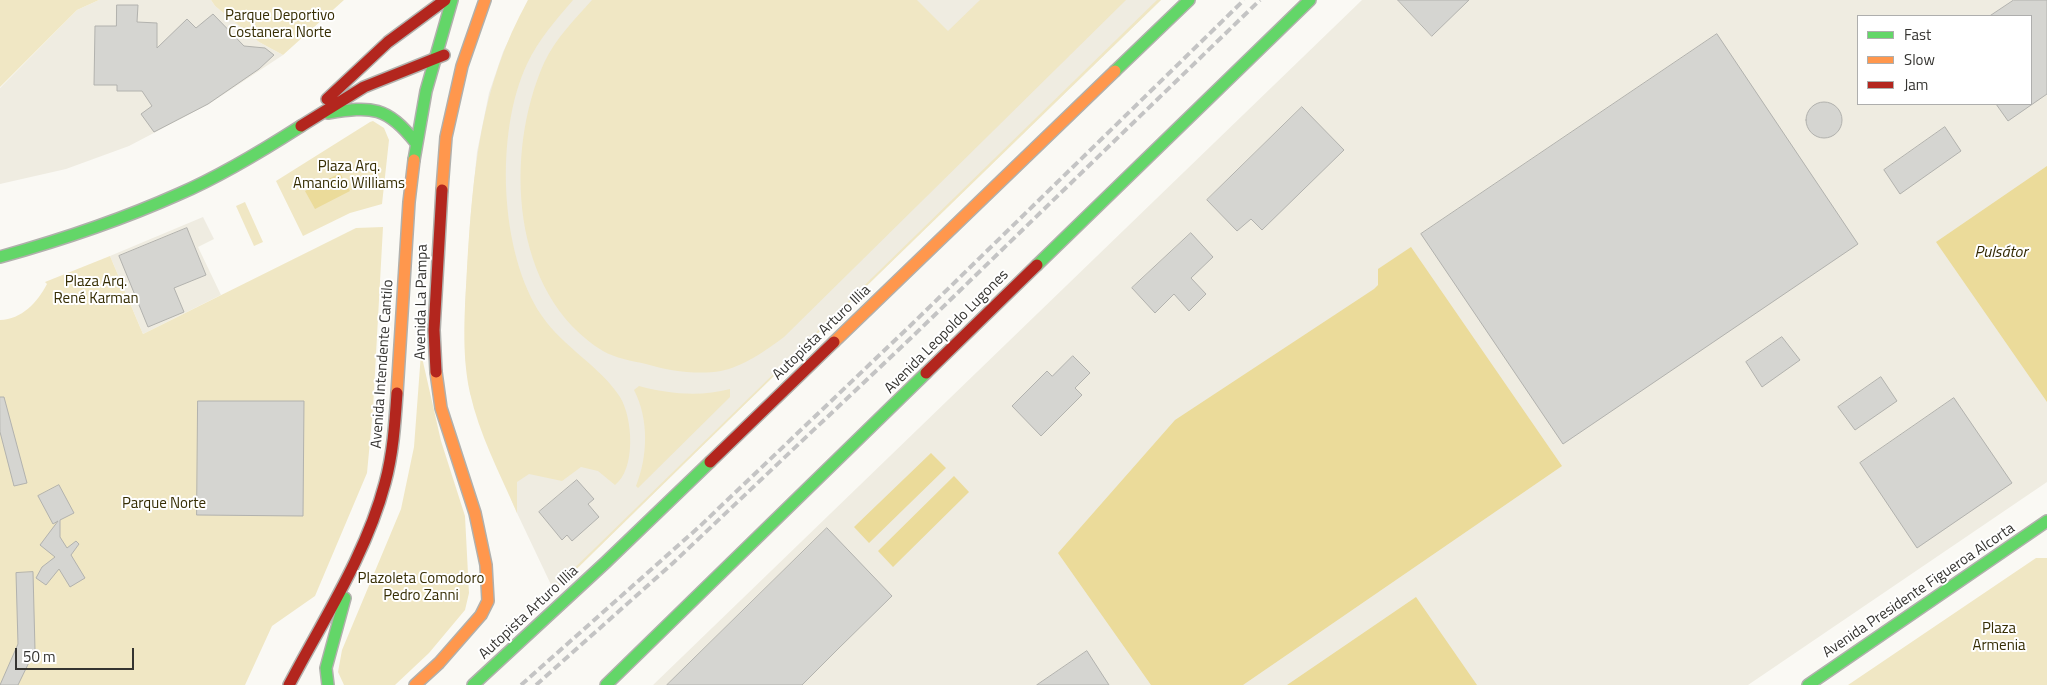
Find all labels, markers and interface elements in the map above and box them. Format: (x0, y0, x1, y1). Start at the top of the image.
park label: Parque Deportivo Costanera Norte (225, 7, 335, 42)
legend (1857, 15, 2032, 105)
text: Fast (1904, 23, 1931, 46)
text: Slow (1904, 48, 1935, 71)
text: Jam (1904, 73, 1928, 96)
park label: Plaza Arq. Amancio Williams (293, 158, 405, 193)
water label: Pulsátor (1974, 243, 2028, 263)
street label: Avenida La Pampa (412, 244, 432, 360)
street label: Avenida Leopoldo Lugones (881, 266, 1013, 398)
park label: Plaza Arq. René Karman (54, 273, 138, 308)
street label: Avenida Intendente Cantilo (368, 279, 398, 449)
street label: Autopista Arturo Illia (769, 282, 875, 384)
park label: Parque Norte (122, 495, 206, 513)
street label: Avenida Presidente Figueroa Alcorta (1820, 520, 2018, 662)
street label: Autopista Arturo Illia (476, 562, 582, 664)
park label: Plazoleta Comodoro Pedro Zanni (358, 570, 484, 605)
park label: Plaza Armenia (1972, 620, 2026, 655)
scale bar (18, 638, 136, 670)
text: 50 m (23, 645, 56, 668)

